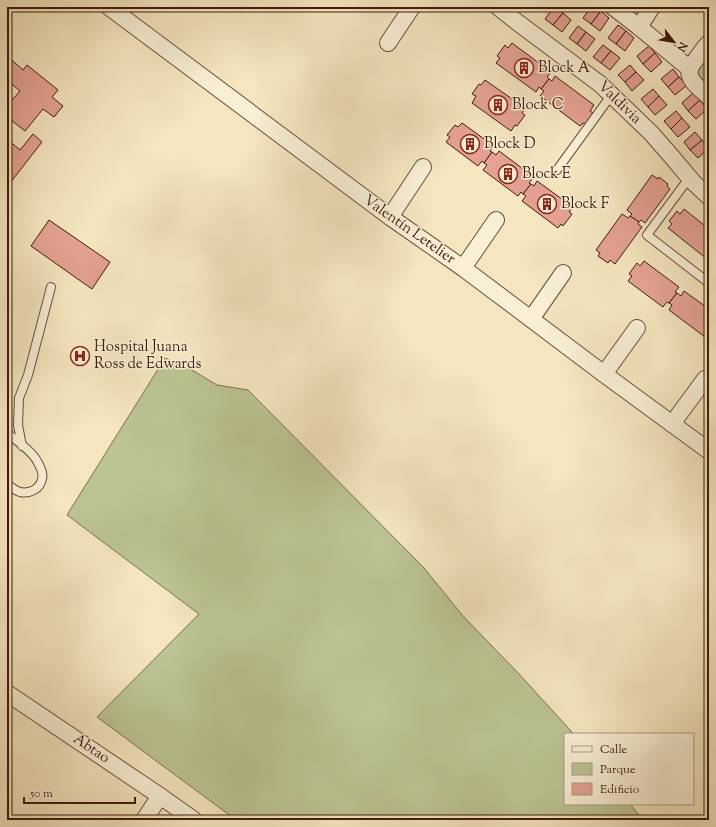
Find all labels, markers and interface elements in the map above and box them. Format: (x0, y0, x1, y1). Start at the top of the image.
north arrow (654, 22, 694, 62)
text: N (672, 38, 691, 55)
building icon: Block A (513, 57, 535, 79)
place label: Block A (538, 58, 590, 79)
street label: Valdivia (592, 77, 646, 129)
building icon: Block C (487, 94, 509, 116)
place label: Block C (512, 95, 564, 116)
building icon: Block D (459, 133, 481, 155)
place label: Block D (484, 134, 536, 155)
building icon: Block E (497, 163, 519, 185)
place label: Block E (522, 164, 571, 185)
street label: Valentín Letelier (359, 190, 460, 270)
building icon: Block F (536, 193, 558, 215)
place label: Block F (561, 194, 610, 215)
place label: Hospital Juana Ross de Edwards (94, 337, 201, 375)
hospital icon: Hospital Juana Ross de Edwards (69, 345, 91, 367)
street label: Abtao (68, 729, 114, 769)
legend (564, 733, 694, 805)
text: Calle (600, 741, 628, 759)
text: Parque (600, 761, 636, 779)
scale bar (24, 779, 135, 805)
text: Edificio (600, 781, 640, 799)
text: 50 m (29, 785, 53, 803)

